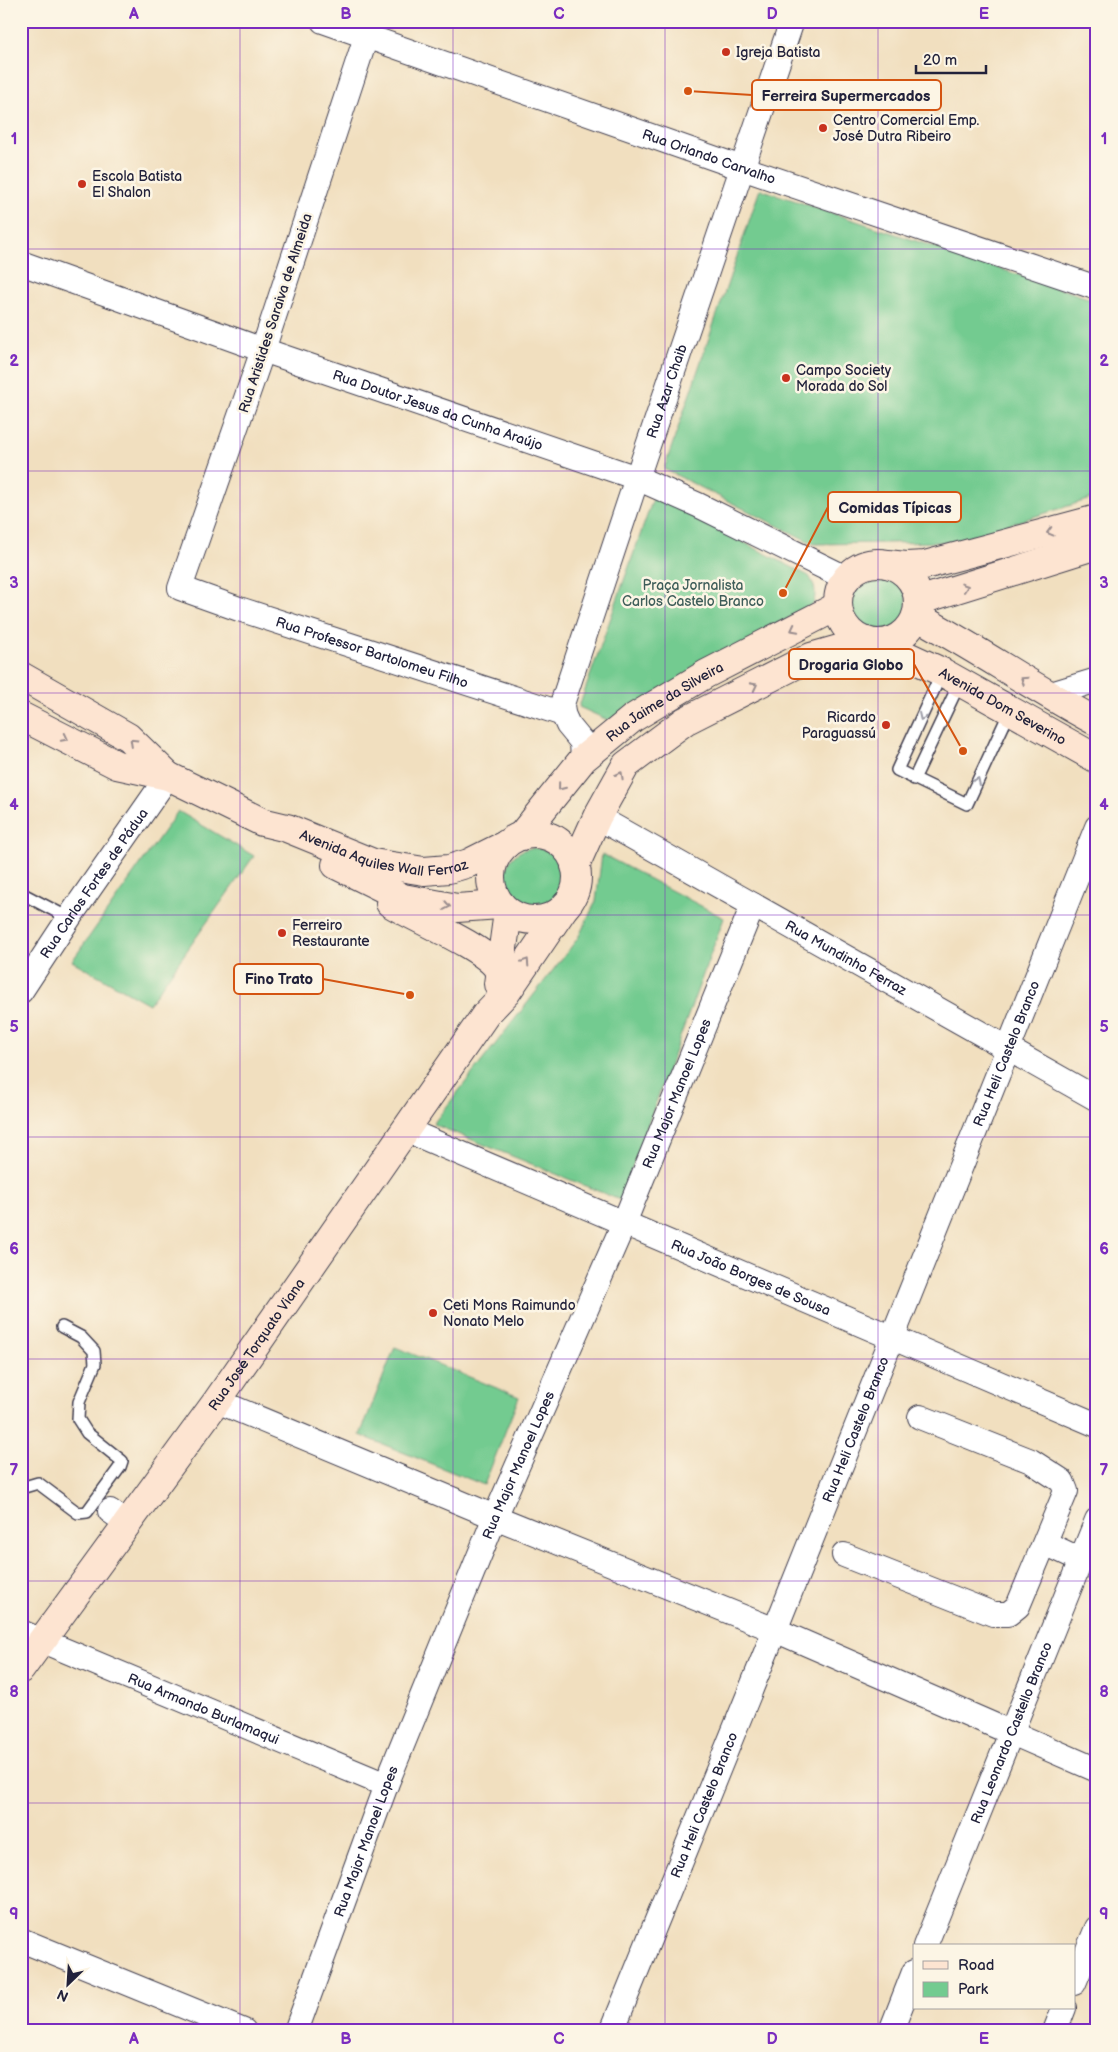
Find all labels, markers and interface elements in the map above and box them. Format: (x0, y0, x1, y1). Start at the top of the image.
text: A (128, 5, 139, 24)
text: B (340, 5, 352, 24)
text: C (553, 5, 565, 24)
text: D (766, 5, 778, 24)
text: E (979, 5, 989, 24)
scale bar (916, 42, 986, 74)
place label: Igreja Batista (736, 44, 820, 61)
marker: Igreja Batista (720, 46, 732, 58)
text: 20 m (923, 51, 957, 70)
callout: Ferreira Supermercados (752, 80, 941, 110)
text: Ferreira Supermercados (762, 87, 930, 106)
place label: Centro Comercial Emp. José Dutra Ribeiro (833, 112, 979, 145)
marker: Centro Comercial Emp. José Dutra Ribeiro (817, 122, 829, 134)
street label: Rua Orlando Carvalho (640, 126, 778, 188)
text: 1 (11, 130, 17, 149)
text: 1 (1101, 130, 1107, 149)
place label: Escola Batista El Shalon (92, 168, 182, 201)
marker: Escola Batista El Shalon (76, 178, 88, 190)
street label: Rua Aristides Saraiva de Almeida (235, 211, 316, 415)
street label: Rua Azar Chaib (643, 342, 691, 441)
text: 2 (9, 352, 19, 371)
text: 2 (1099, 352, 1109, 371)
place label: Campo Society Morada do Sol (796, 362, 892, 395)
street label: Rua Doutor Jesus da Cunha Araújo (330, 366, 545, 454)
marker: Campo Society Morada do Sol (780, 372, 792, 384)
callout: Comidas Típicas (828, 492, 961, 522)
text: Comidas Típicas (838, 499, 952, 518)
one-way arrow (1046, 526, 1054, 536)
text: 3 (9, 574, 19, 593)
text: 3 (1099, 574, 1109, 593)
park label: Praça Jornalista Carlos Castelo Branco (622, 577, 764, 610)
one-way arrow (960, 582, 968, 592)
street label: Rua Professor Bartolomeu Filho (273, 613, 470, 692)
one-way arrow (791, 623, 800, 633)
callout: Drogaria Globo (789, 649, 914, 679)
text: Drogaria Globo (799, 656, 904, 675)
street label: Rua Jaime da Silveira (603, 659, 726, 746)
street label: Avenida Dom Severino (936, 664, 1069, 749)
one-way arrow (1021, 677, 1030, 687)
one-way arrow (749, 682, 758, 692)
place label: Ricardo Paraguassú (802, 709, 876, 742)
one-way arrow (918, 712, 928, 721)
marker: Ricardo Paraguassú (880, 719, 892, 731)
one-way arrow (59, 732, 68, 742)
one-way arrow (130, 739, 139, 748)
one-way arrow (614, 772, 624, 781)
one-way arrow (971, 777, 982, 786)
one-way arrow (558, 781, 566, 790)
text: 4 (9, 796, 19, 815)
text: 4 (1099, 796, 1109, 815)
street label: Rua Carlos Fortes de Pádua (37, 805, 152, 962)
street label: Avenida Aquiles Wall Ferraz (297, 826, 470, 880)
one-way arrow (443, 901, 452, 911)
place label: Ferreiro Restaurante (292, 917, 370, 950)
street label: Rua Mundinho Ferraz (782, 917, 910, 999)
marker: Ferreiro Restaurante (276, 927, 288, 939)
one-way arrow (520, 959, 530, 968)
callout: Fino Trato (234, 964, 323, 994)
text: Fino Trato (245, 970, 314, 989)
street label: Rua Heli Castelo Branco (970, 978, 1044, 1129)
street label: Rua Major Manoel Lopes (639, 1016, 715, 1171)
text: 5 (9, 1018, 19, 1037)
text: 5 (1099, 1018, 1109, 1037)
street label: Rua João Borges de Sousa (668, 1236, 833, 1319)
text: 6 (9, 1240, 19, 1259)
text: 6 (1099, 1240, 1109, 1259)
street label: Rua José Torquato Viana (205, 1275, 309, 1414)
place label: Ceti Mons Raimundo Nonato Melo (443, 1297, 576, 1330)
marker: Ceti Mons Raimundo Nonato Melo (427, 1307, 439, 1319)
street label: Rua Heli Castelo Branco (819, 1354, 893, 1505)
street label: Rua Major Manoel Lopes (479, 1389, 558, 1542)
text: 7 (10, 1461, 19, 1480)
text: 7 (1100, 1461, 1109, 1480)
street label: Rua Leonardo Castello Branco (967, 1640, 1056, 1826)
street label: Rua Armando Burlamaqui (125, 1670, 282, 1748)
text: 8 (9, 1683, 19, 1702)
text: 8 (1099, 1683, 1109, 1702)
street label: Rua Heli Castelo Branco (667, 1730, 742, 1880)
street label: Rua Major Manoel Lopes (330, 1763, 402, 1919)
text: 9 (9, 1905, 19, 1924)
text: 9 (1099, 1905, 1109, 1924)
legend (913, 1944, 1076, 2010)
text: Road (958, 1956, 994, 1975)
north arrow (42, 1960, 92, 2010)
text: Park (958, 1980, 989, 1999)
text: N (54, 1985, 71, 2005)
text: A (128, 2030, 139, 2049)
text: B (340, 2030, 352, 2049)
text: C (553, 2030, 565, 2049)
text: D (766, 2030, 778, 2049)
text: E (979, 2030, 989, 2049)

